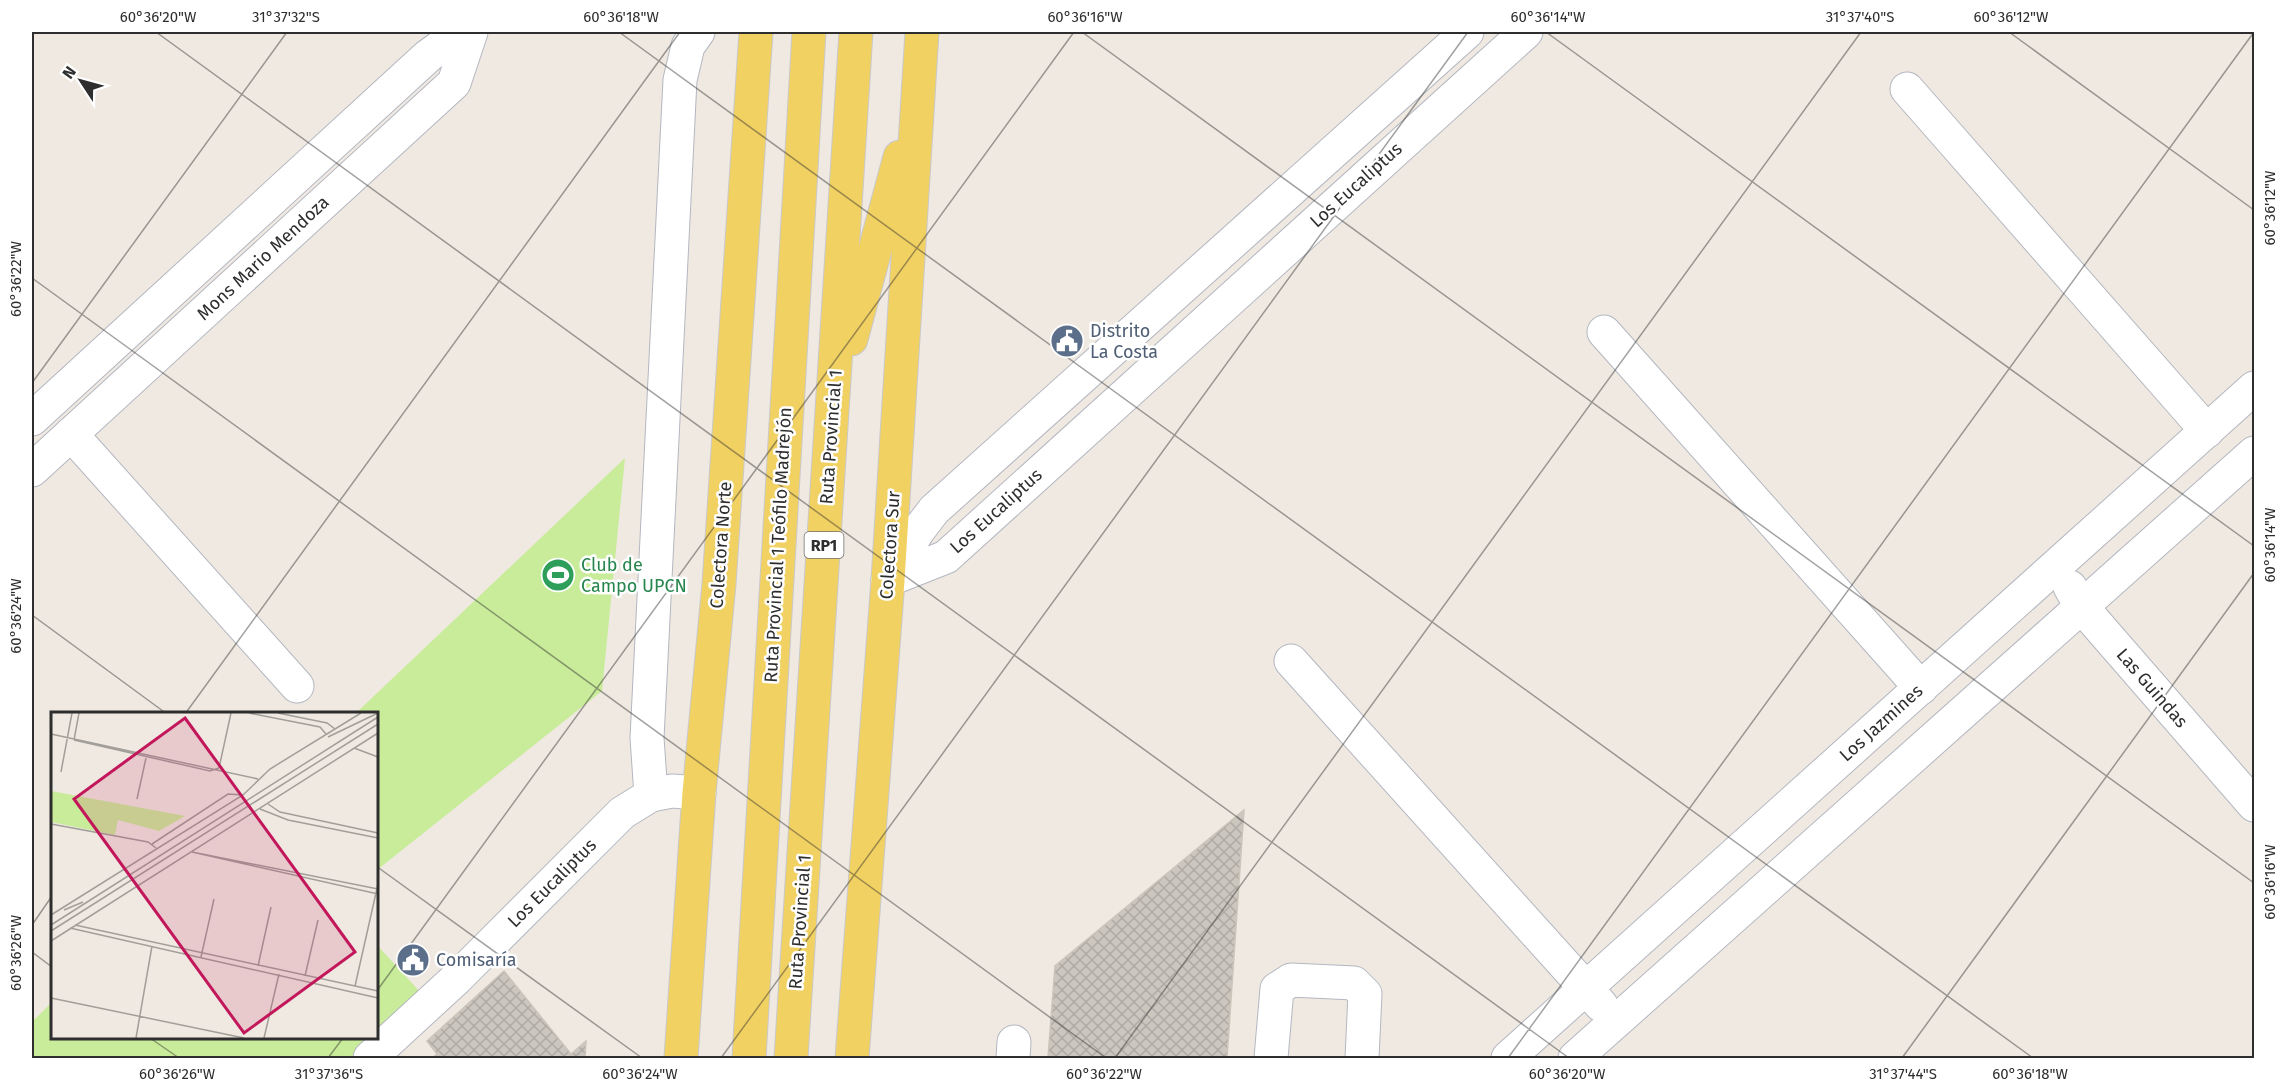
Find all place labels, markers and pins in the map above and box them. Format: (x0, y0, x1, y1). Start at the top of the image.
place label: Distrito La Costa (1090, 320, 1158, 363)
public building icon: Distrito La Costa (1049, 323, 1085, 359)
place label: Club de Campo UPCN (581, 554, 687, 597)
sports icon: Club de Campo UPCN (540, 557, 576, 593)
public building icon: Comisaría (395, 942, 431, 978)
place label: Comisaría (436, 949, 517, 971)

